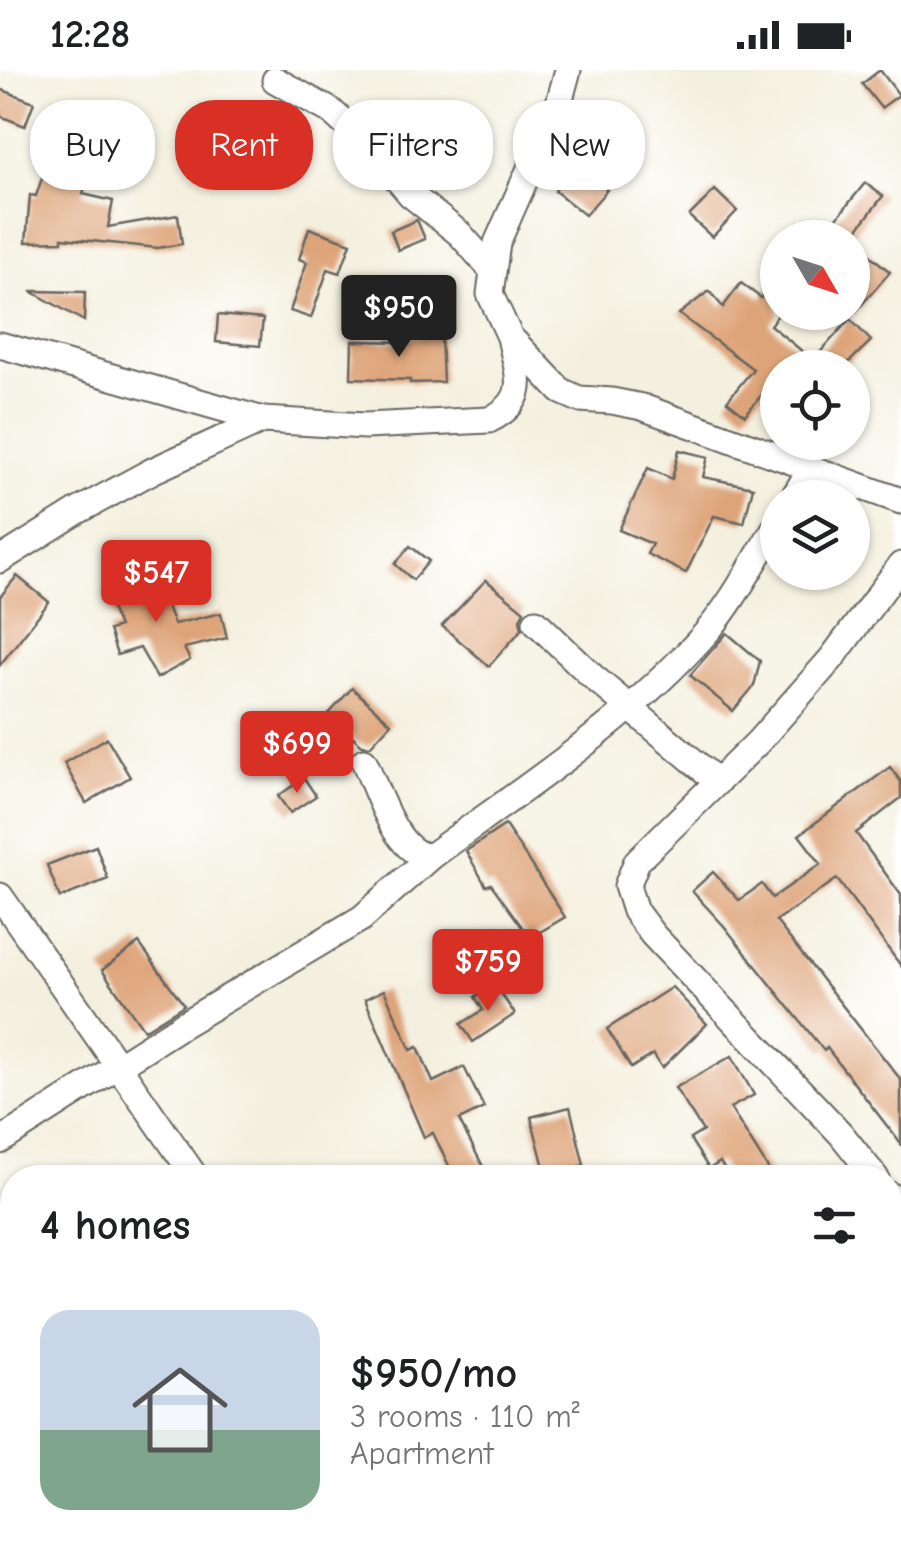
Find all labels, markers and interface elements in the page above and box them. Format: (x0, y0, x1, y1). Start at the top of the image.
text: 12:28 (50, 13, 130, 57)
chip: Buy (30, 100, 155, 190)
chip: Rent (175, 100, 313, 190)
chip: Filters (333, 100, 493, 190)
chip: New (513, 100, 645, 190)
north arrow (760, 220, 870, 330)
map controls (760, 220, 870, 590)
pin: $950 (340, 275, 458, 360)
text: $950 (363, 289, 435, 326)
button: locate (760, 350, 870, 460)
button: layers (760, 480, 870, 590)
pin: $547 (97, 540, 215, 625)
text: $547 (123, 554, 189, 591)
pin: $699 (238, 711, 356, 796)
text: $699 (262, 725, 332, 762)
pin: $759 (429, 929, 547, 1014)
text: $759 (454, 943, 522, 980)
icon: filters (807, 1198, 862, 1253)
text: 4 homes (40, 1201, 190, 1250)
text: $950/mo (350, 1349, 517, 1398)
icon: home (120, 1350, 240, 1470)
text: 3 rooms · 110 m² (350, 1398, 580, 1435)
text: Apartment (350, 1435, 493, 1472)

